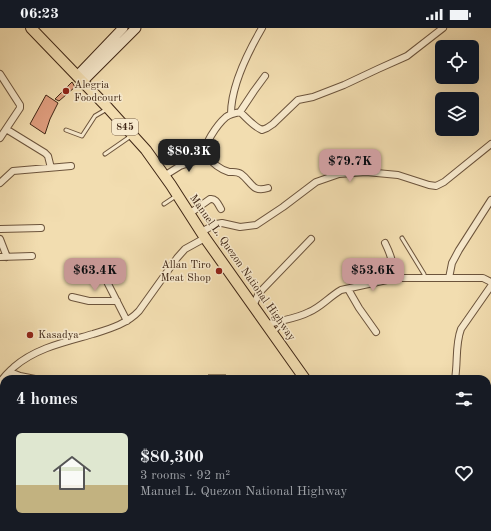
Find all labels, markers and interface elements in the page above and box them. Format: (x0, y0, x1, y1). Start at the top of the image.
text: 06:23 (20, 7, 59, 22)
map controls (435, 40, 479, 136)
button: locate (435, 40, 479, 84)
place label: Alegria Foodcourt (74, 80, 122, 104)
marker: Alegria Foodcourt (61, 86, 71, 96)
button: layers (435, 92, 479, 136)
road number: 845 (112, 119, 138, 135)
pin: $80.3K (156, 139, 222, 173)
text: $80.3K (167, 145, 211, 158)
pin: $79.7K (317, 149, 383, 183)
text: $79.7K (328, 155, 372, 168)
street label: Manuel L. Quezon National Highway (187, 193, 297, 343)
pin: $63.4K (62, 258, 128, 292)
pin: $53.6K (340, 258, 406, 292)
place label: Allan Tiro Meat Shop (160, 260, 211, 284)
text: $63.4K (73, 264, 117, 277)
text: $53.6K (351, 264, 395, 277)
marker: Allan Tiro Meat Shop (214, 266, 224, 276)
marker: Kasadya (25, 330, 35, 340)
place label: Kasadya (38, 330, 79, 341)
icon: filters (453, 388, 475, 410)
text: 4 homes (16, 391, 78, 408)
icon: home (48, 449, 96, 497)
text: $80,300 (140, 449, 204, 466)
icon: heart (453, 462, 475, 484)
text: 3 rooms · 92 m² (140, 469, 230, 482)
text: Manuel L. Quezon National Highway (140, 485, 347, 498)

